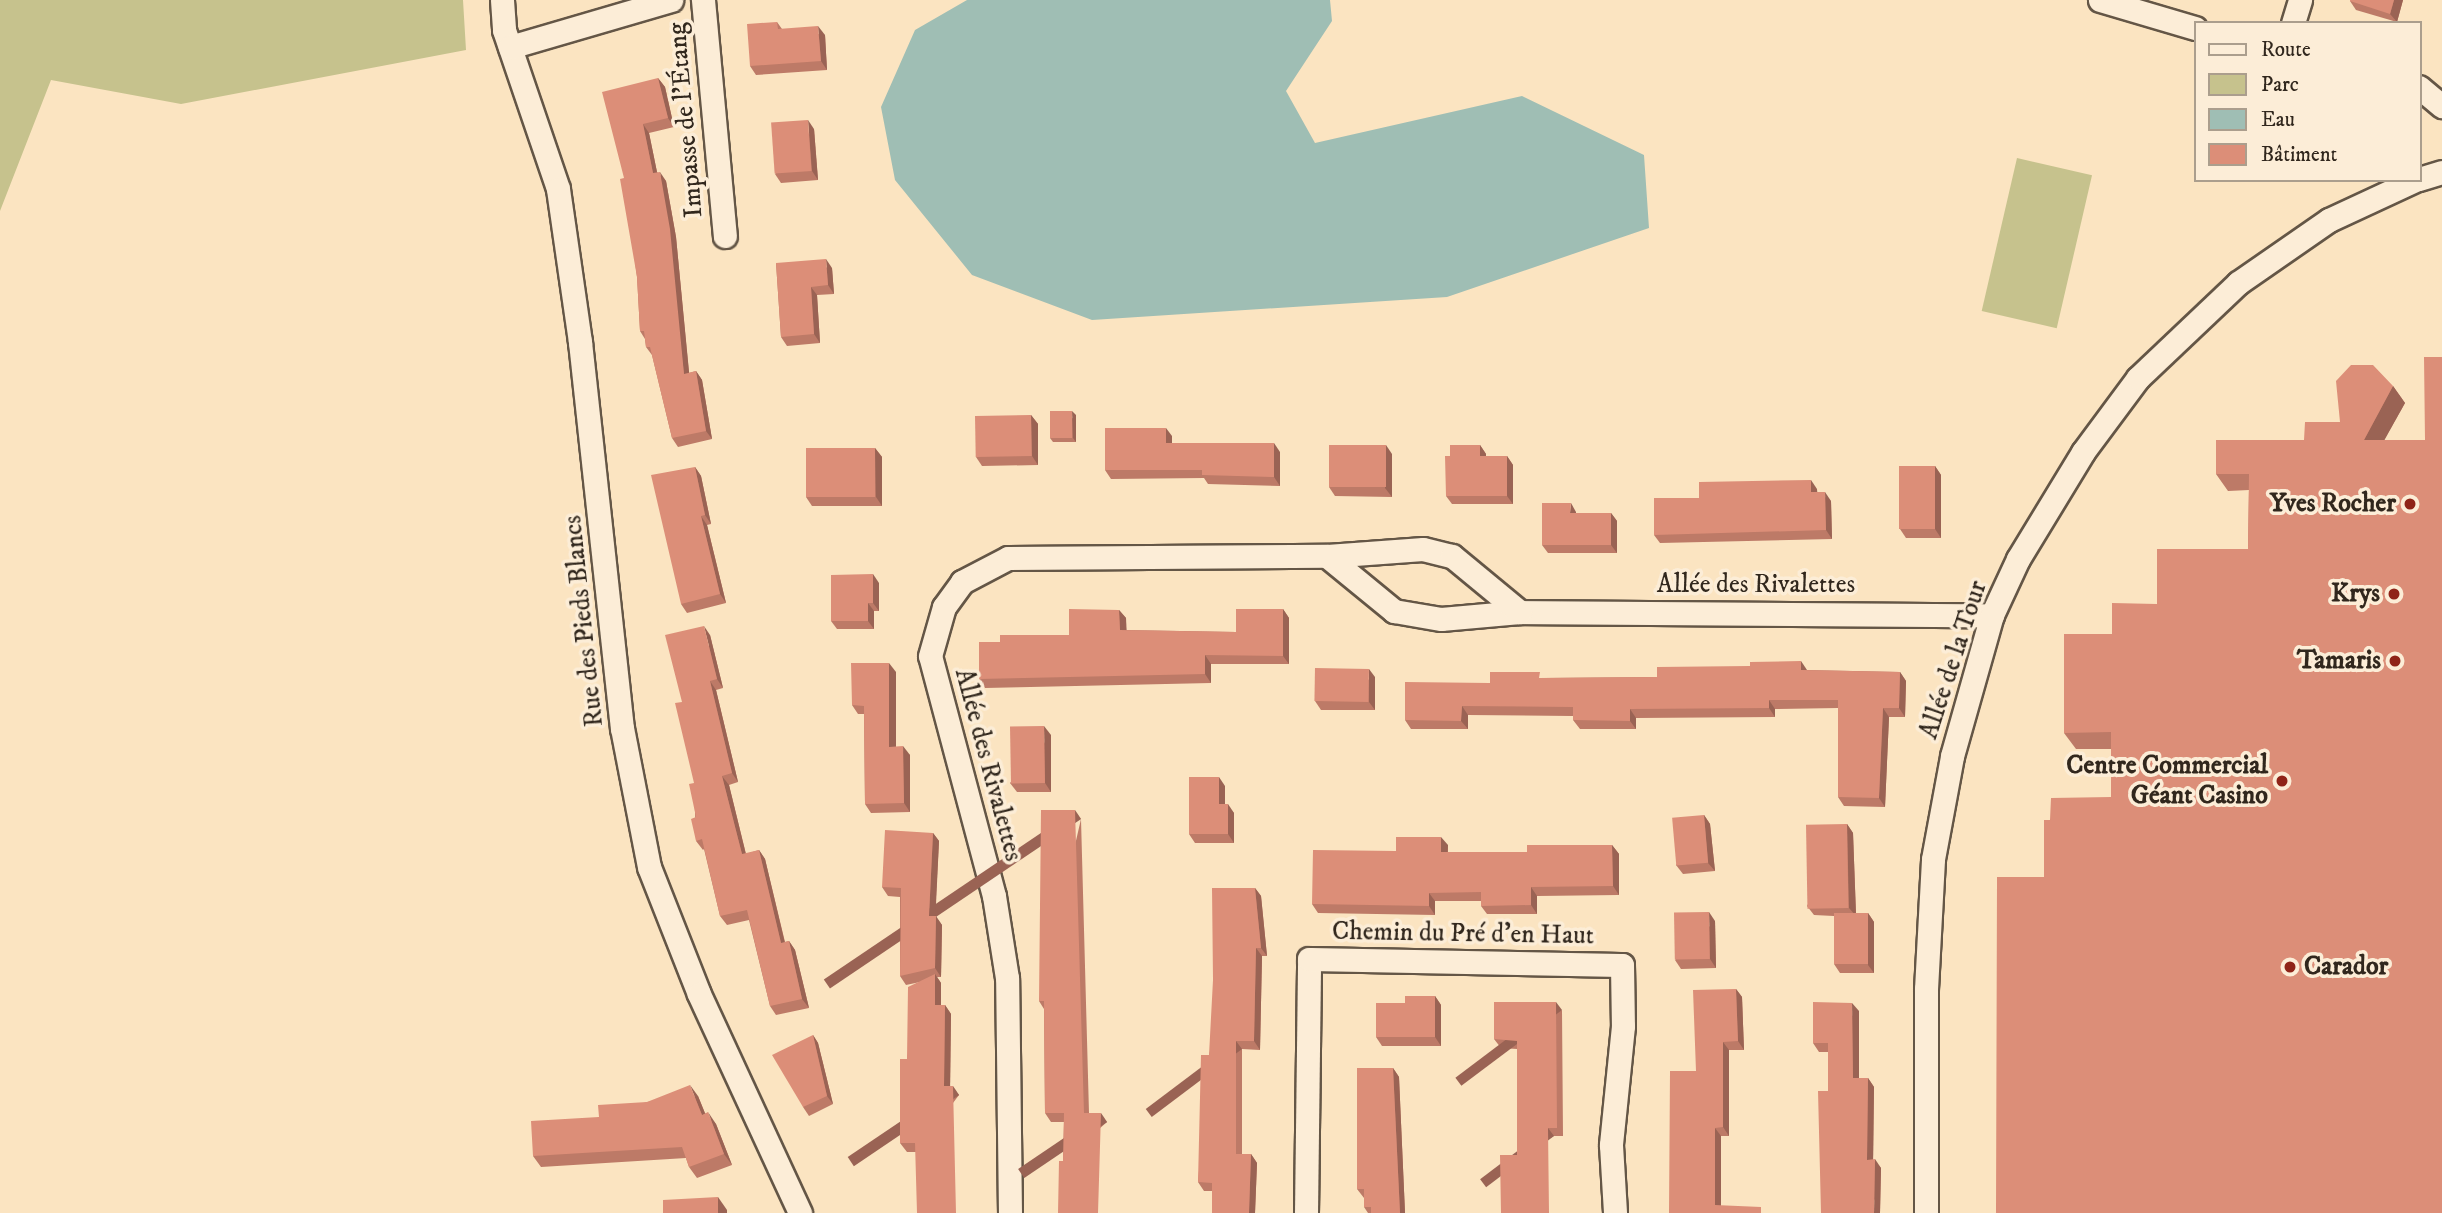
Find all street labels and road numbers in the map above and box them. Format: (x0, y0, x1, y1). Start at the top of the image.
street label: Impasse de l'Étang (662, 21, 710, 219)
street label: Rue des Pieds Blancs (557, 514, 611, 728)
street label: Allée des Rivalettes (1657, 569, 1855, 601)
street label: Allée de la Tour (1914, 577, 1994, 743)
street label: Allée des Rivalettes (947, 665, 1029, 865)
street label: Chemin du Pré d'en Haut (1332, 916, 1594, 952)

